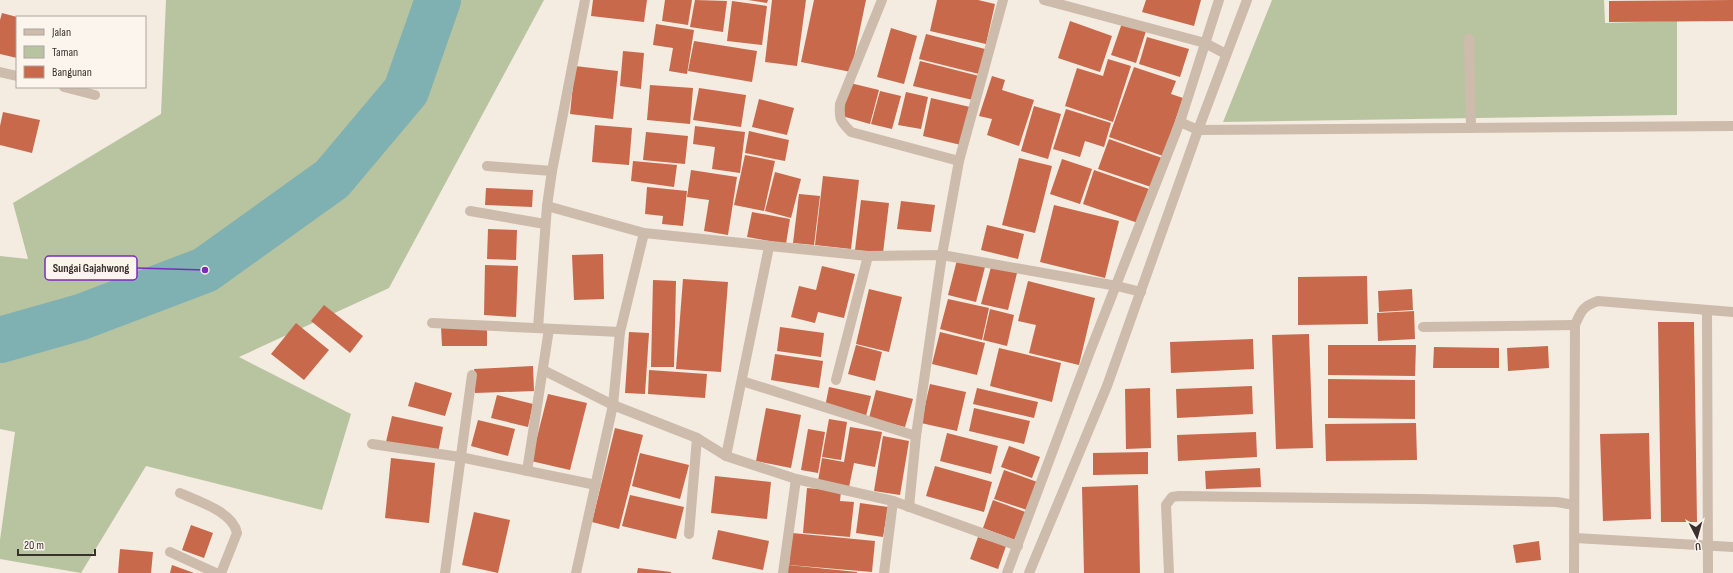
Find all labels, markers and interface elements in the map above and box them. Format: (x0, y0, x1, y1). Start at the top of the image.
legend (16, 16, 146, 88)
text: Jalan (51, 25, 71, 40)
text: Taman (52, 45, 78, 60)
text: Bangunan (52, 65, 92, 80)
callout: Sungai Gajahwong (45, 256, 137, 280)
text: Sungai Gajahwong (53, 261, 129, 276)
north arrow (1677, 517, 1717, 557)
scale bar (18, 531, 95, 557)
text: 20 m (24, 538, 44, 553)
text: U (1694, 540, 1702, 553)

